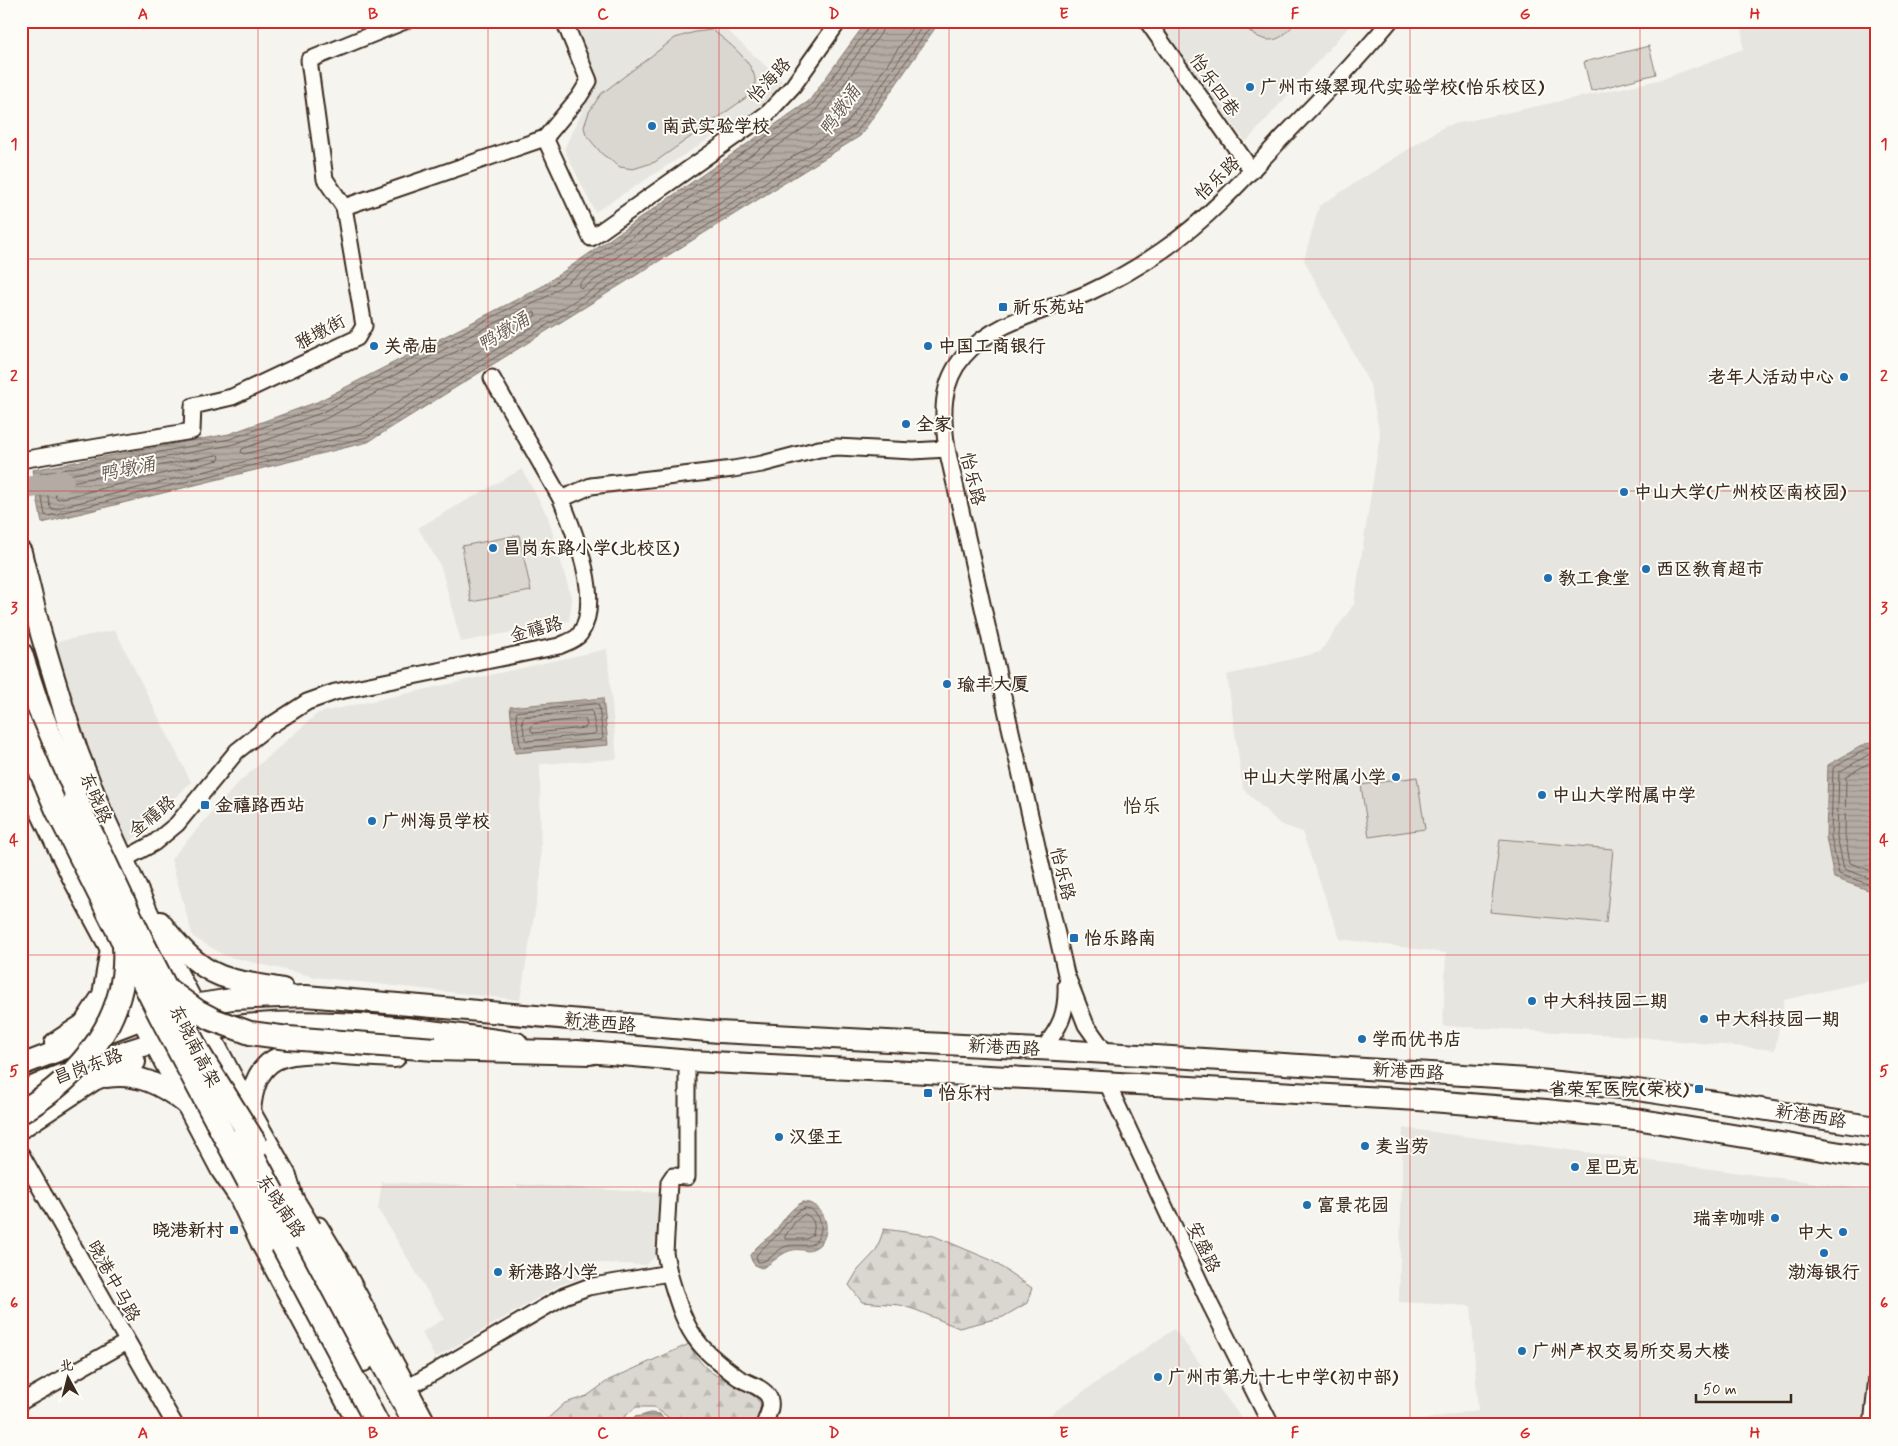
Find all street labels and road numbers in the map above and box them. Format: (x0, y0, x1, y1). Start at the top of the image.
street label: 怡乐四巷 (1184, 49, 1245, 122)
street label: 怡海路 (743, 53, 797, 109)
street label: 怡乐路 (1190, 151, 1245, 206)
street label: 雅墩街 (291, 310, 350, 356)
street label: 怡乐路 (954, 450, 990, 508)
street label: 金禧路 (507, 611, 565, 649)
street label: 东晓路 (73, 769, 117, 828)
street label: 金禧路 (124, 790, 181, 843)
street label: 怡乐路 (1044, 845, 1080, 903)
street label: 东晓南高架 (163, 1001, 225, 1092)
street label: 新港西路 (563, 1008, 637, 1038)
street label: 新港西路 (967, 1034, 1041, 1062)
street label: 昌岗东路 (50, 1043, 126, 1091)
street label: 新港西路 (1371, 1058, 1445, 1086)
street label: 新港西路 (1773, 1100, 1848, 1134)
street label: 东晓南路 (250, 1170, 310, 1243)
street label: 安盛路 (1181, 1218, 1225, 1277)
street label: 晓港中马路 (81, 1236, 145, 1327)

